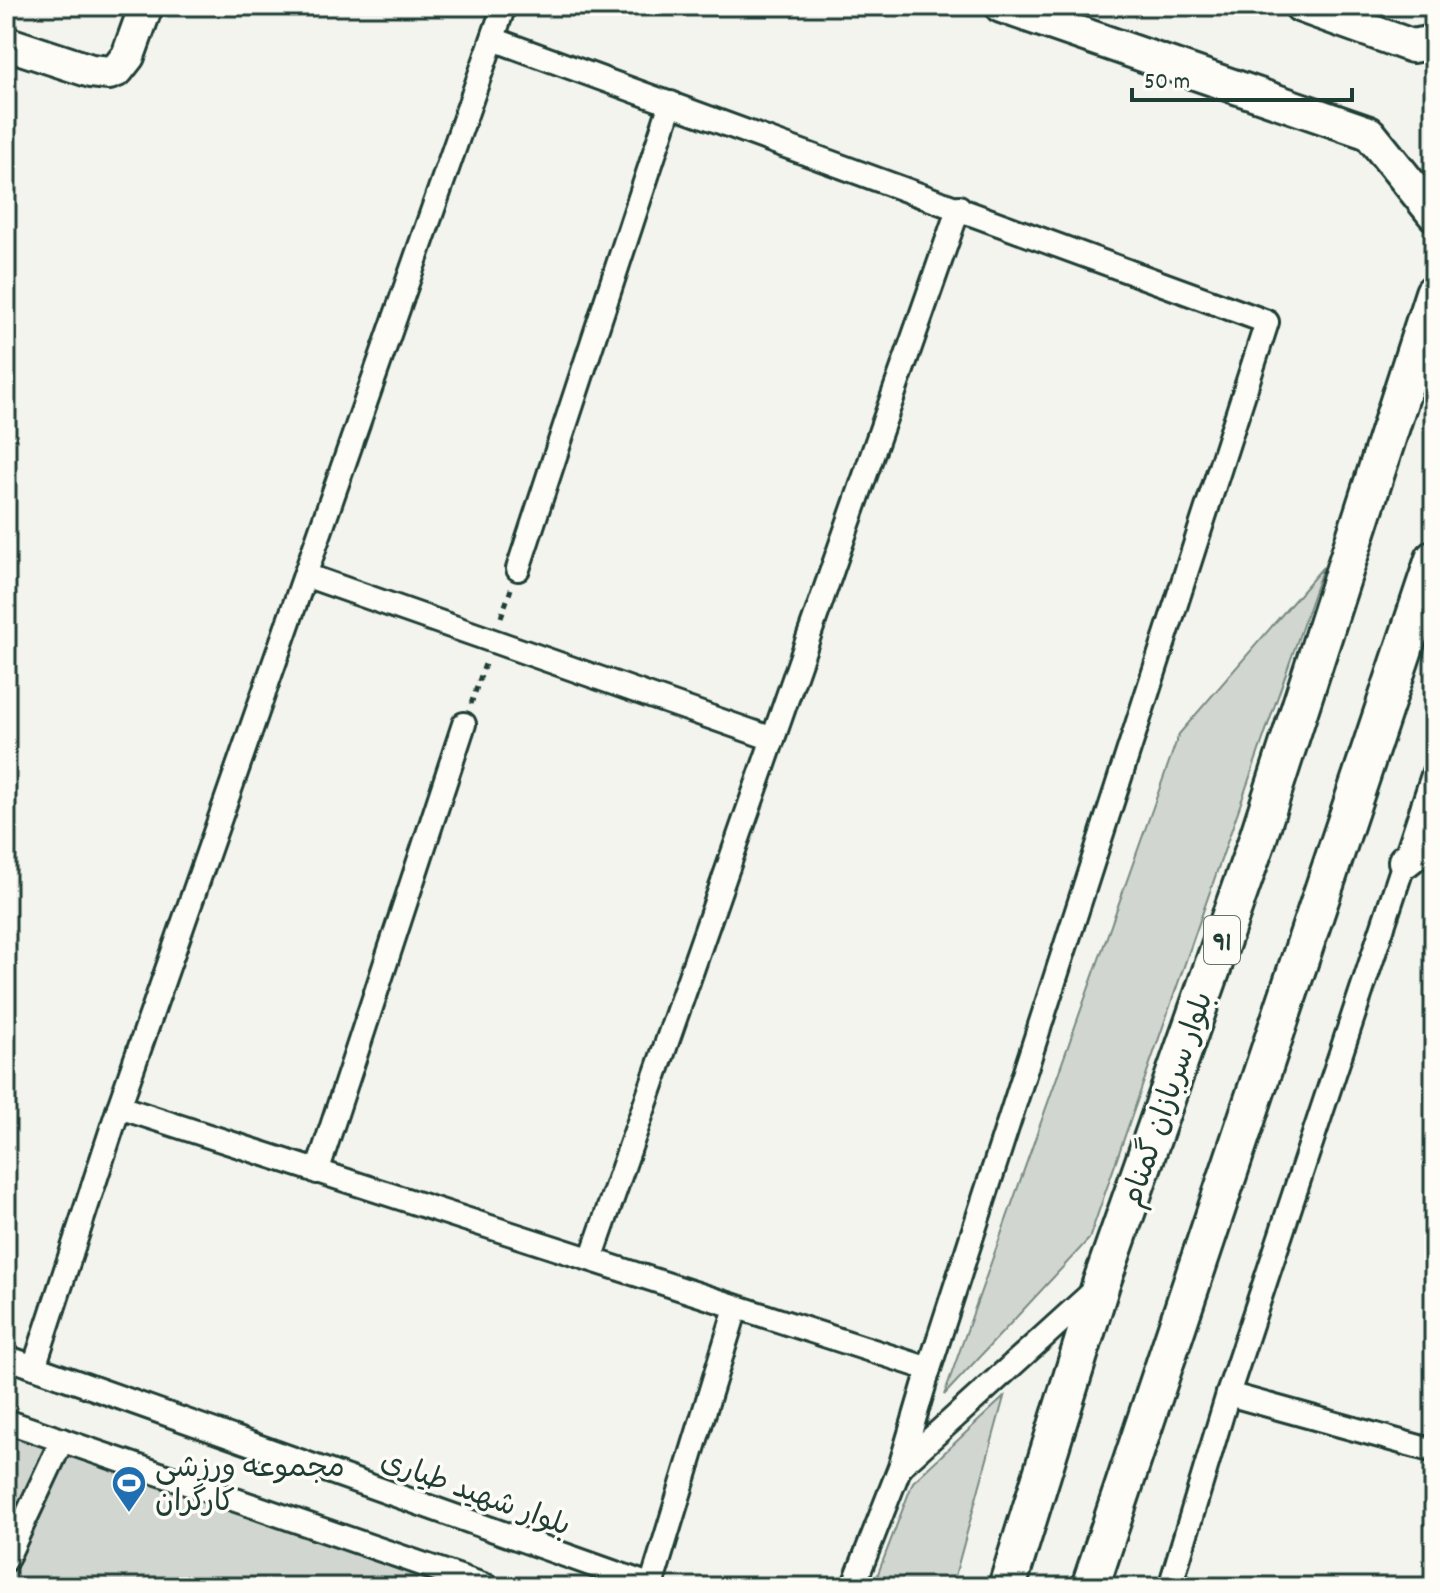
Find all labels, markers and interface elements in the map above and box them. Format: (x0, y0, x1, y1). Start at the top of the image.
scale bar (1132, 52, 1352, 102)
text: 50 m (1144, 66, 1190, 100)
road number: 91 (1204, 916, 1240, 964)
street label: بلوار سربازان گمنام (1113, 987, 1227, 1214)
street label: بلوار شهید طیاری (374, 1442, 575, 1550)
place label: مجموعه ورزشی کارگران (155, 1449, 345, 1526)
sports icon: مجموعه ورزشی کارگران (110, 1464, 148, 1514)

